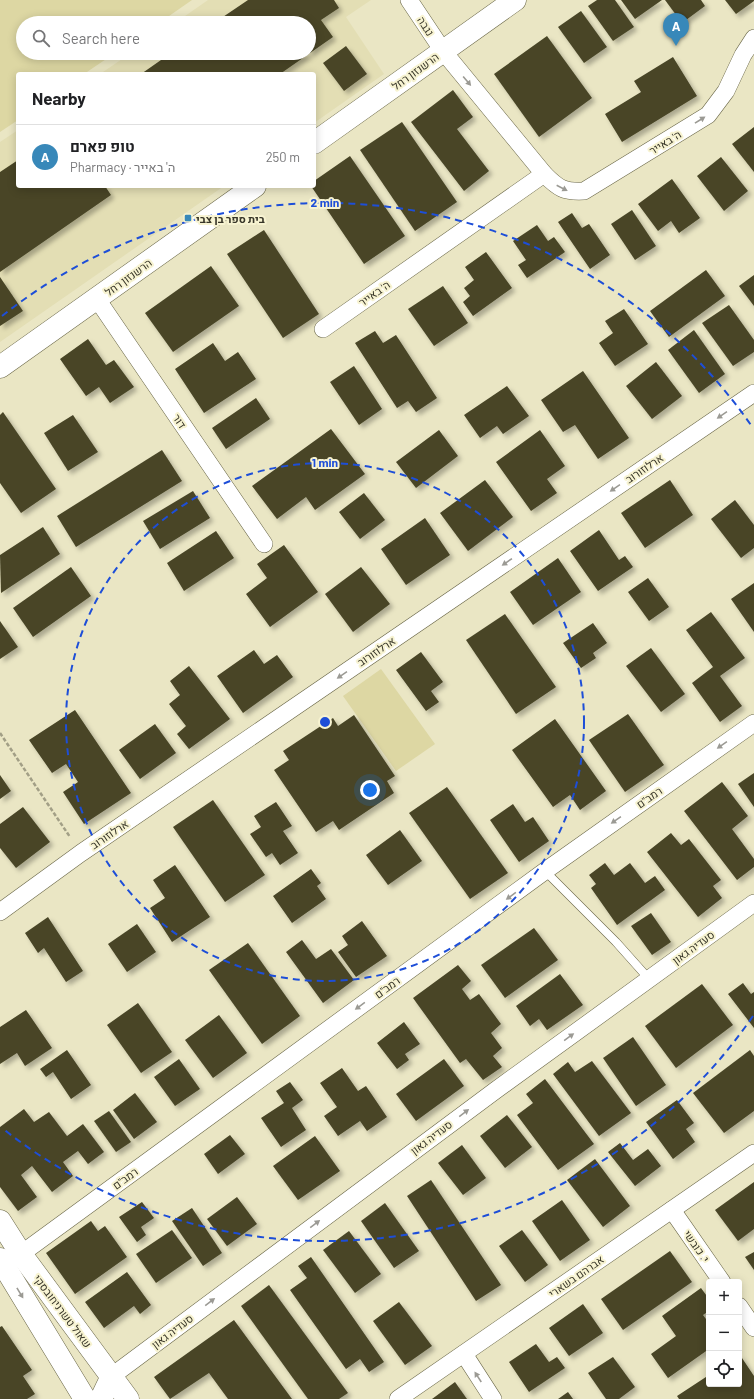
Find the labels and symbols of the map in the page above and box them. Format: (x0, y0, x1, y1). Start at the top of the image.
pin: A (663, 13, 689, 46)
street label: נגבה (415, 14, 437, 38)
street label: הרשנזון רחל (389, 50, 441, 92)
one-way arrow (463, 76, 472, 87)
one-way arrow (694, 117, 706, 124)
street label: ה' באייר (647, 127, 683, 157)
one-way arrow (557, 185, 568, 192)
text: 2 min (311, 195, 339, 209)
place label: בית ספר בן צבי (196, 212, 265, 225)
marker: בית ספר בן צבי (183, 213, 193, 223)
street label: הרשנזון רחל (102, 256, 154, 298)
street label: ה' באייר (356, 278, 392, 308)
street label: דור (171, 411, 190, 431)
one-way arrow (717, 411, 727, 419)
street label: ארלוזורוב (623, 451, 665, 485)
text: 1 min (312, 455, 338, 469)
one-way arrow (609, 484, 620, 492)
one-way arrow (502, 558, 513, 565)
street label: ארלוזורוב (355, 634, 397, 668)
one-way arrow (337, 671, 348, 678)
centre of rings (318, 715, 332, 729)
one-way arrow (717, 741, 727, 749)
your location (360, 780, 380, 800)
street label: רמב"ם (634, 784, 664, 810)
one-way arrow (611, 816, 621, 824)
street label: ארלוזורוב (88, 817, 130, 851)
one-way arrow (505, 892, 516, 900)
street label: סעדיה גאון (669, 927, 717, 967)
street label: רמב"ם (372, 973, 402, 1001)
one-way arrow (355, 1002, 366, 1010)
one-way arrow (564, 1033, 574, 1041)
one-way arrow (458, 1109, 469, 1118)
street label: סעדיה גאון (408, 1117, 454, 1157)
street label: רמב"ם (110, 1164, 140, 1192)
one-way arrow (309, 1220, 320, 1229)
street label: י. כובשי (681, 1228, 713, 1264)
street label: אברהם בשארי (546, 1252, 606, 1300)
street label: שאול טשרניחובסקי (31, 1272, 95, 1350)
one-way arrow (17, 1287, 24, 1299)
one-way arrow (205, 1298, 216, 1306)
street label: סעדיה גאון (149, 1311, 195, 1351)
one-way arrow (474, 1371, 482, 1382)

